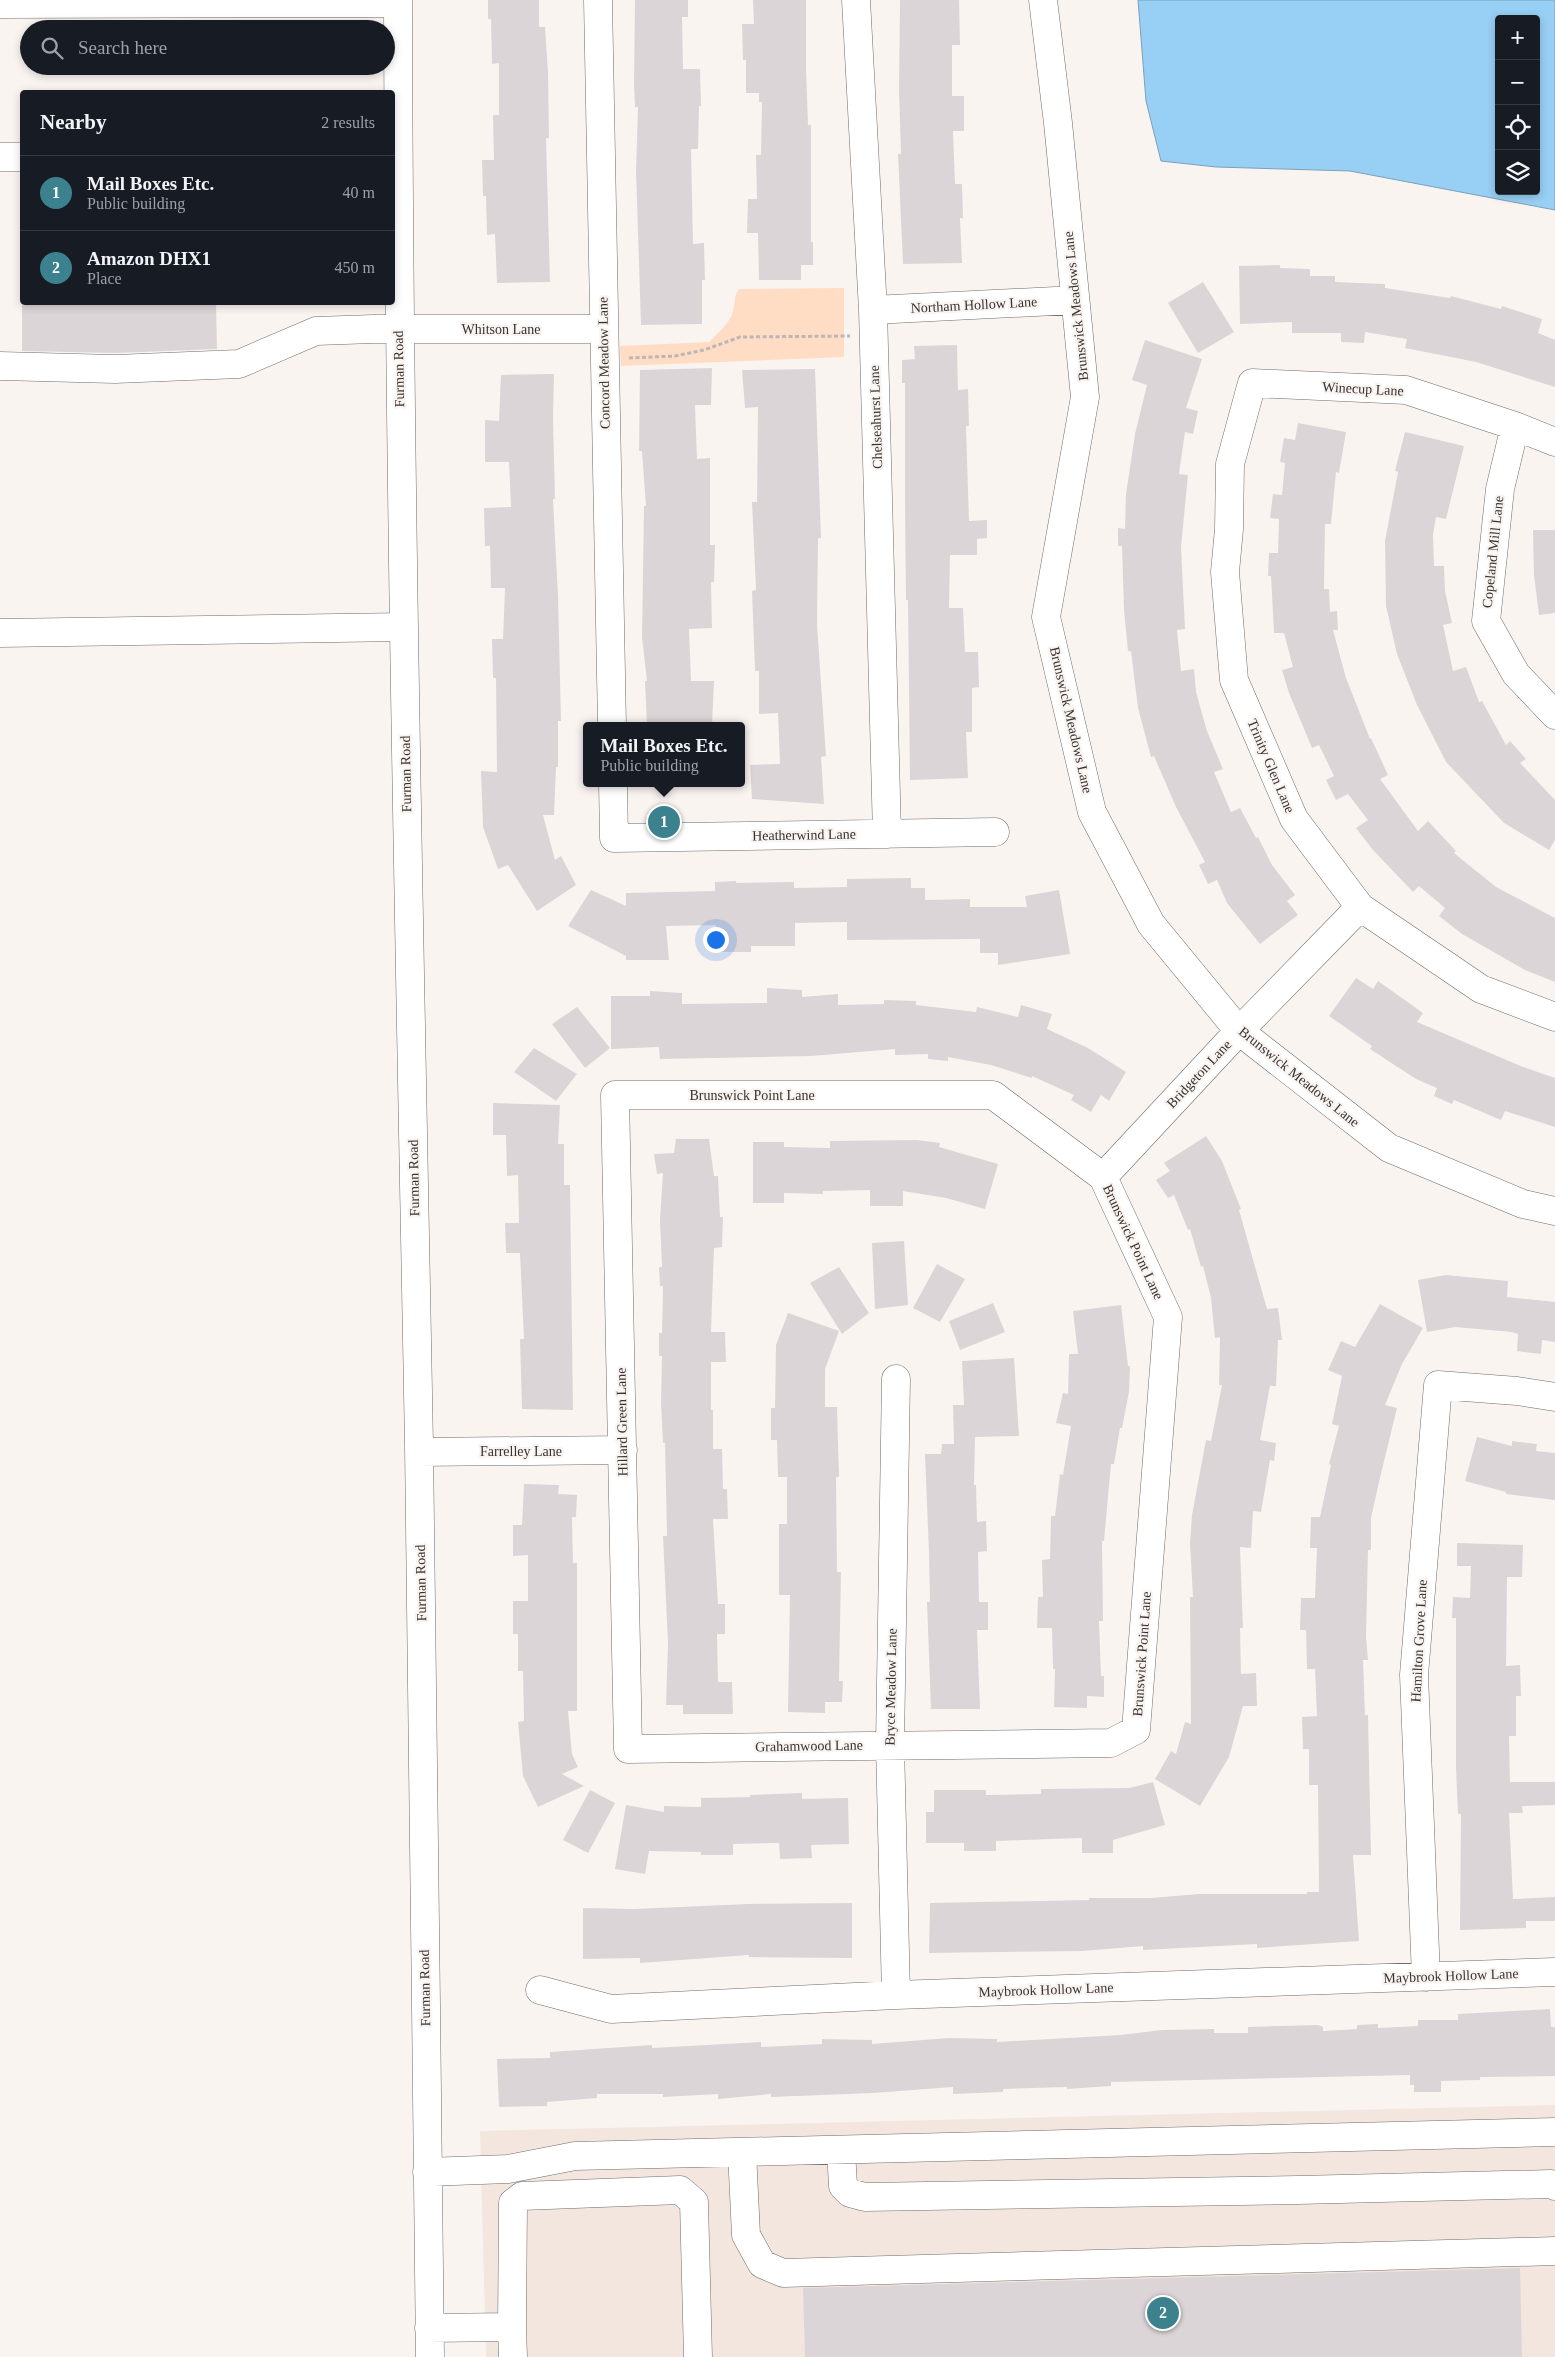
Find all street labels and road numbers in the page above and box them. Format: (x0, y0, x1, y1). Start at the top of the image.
street label: Brunswick Meadows Lane (1061, 231, 1091, 381)
street label: Northam Hollow Lane (910, 294, 1038, 316)
street label: Concord Meadow Lane (595, 297, 613, 429)
street label: Whitson Lane (462, 322, 540, 337)
street label: Furman Road (391, 331, 407, 407)
street label: Chelseahurst Lane (867, 365, 885, 469)
street label: Winecup Lane (1322, 379, 1404, 399)
street label: Copeland Mill Lane (1480, 495, 1506, 609)
street label: Brunswick Meadows Lane (1047, 645, 1095, 795)
street label: Trinity Glen Lane (1244, 717, 1298, 815)
street label: Furman Road (398, 736, 414, 812)
street label: Heatherwind Lane (752, 827, 856, 843)
street label: Brunswick Meadows Lane (1236, 1024, 1362, 1130)
street label: Bridgeton Lane (1164, 1037, 1234, 1111)
street label: Brunswick Point Lane (689, 1088, 815, 1103)
street label: Furman Road (406, 1140, 422, 1216)
street label: Brunswick Point Lane (1100, 1182, 1166, 1302)
street label: Hillard Green Lane (614, 1367, 630, 1477)
street label: Farrelley Lane (480, 1444, 562, 1459)
street label: Furman Road (413, 1545, 429, 1621)
street label: Hamilton Grove Lane (1408, 1579, 1430, 1703)
street label: Brunswick Point Lane (1130, 1591, 1154, 1717)
street label: Bryce Meadow Lane (882, 1628, 900, 1746)
street label: Grahamwood Lane (755, 1738, 863, 1754)
street label: Furman Road (417, 1950, 433, 2026)
street label: Maybrook Hollow Lane (1383, 1966, 1519, 1986)
street label: Maybrook Hollow Lane (978, 1980, 1114, 2000)

